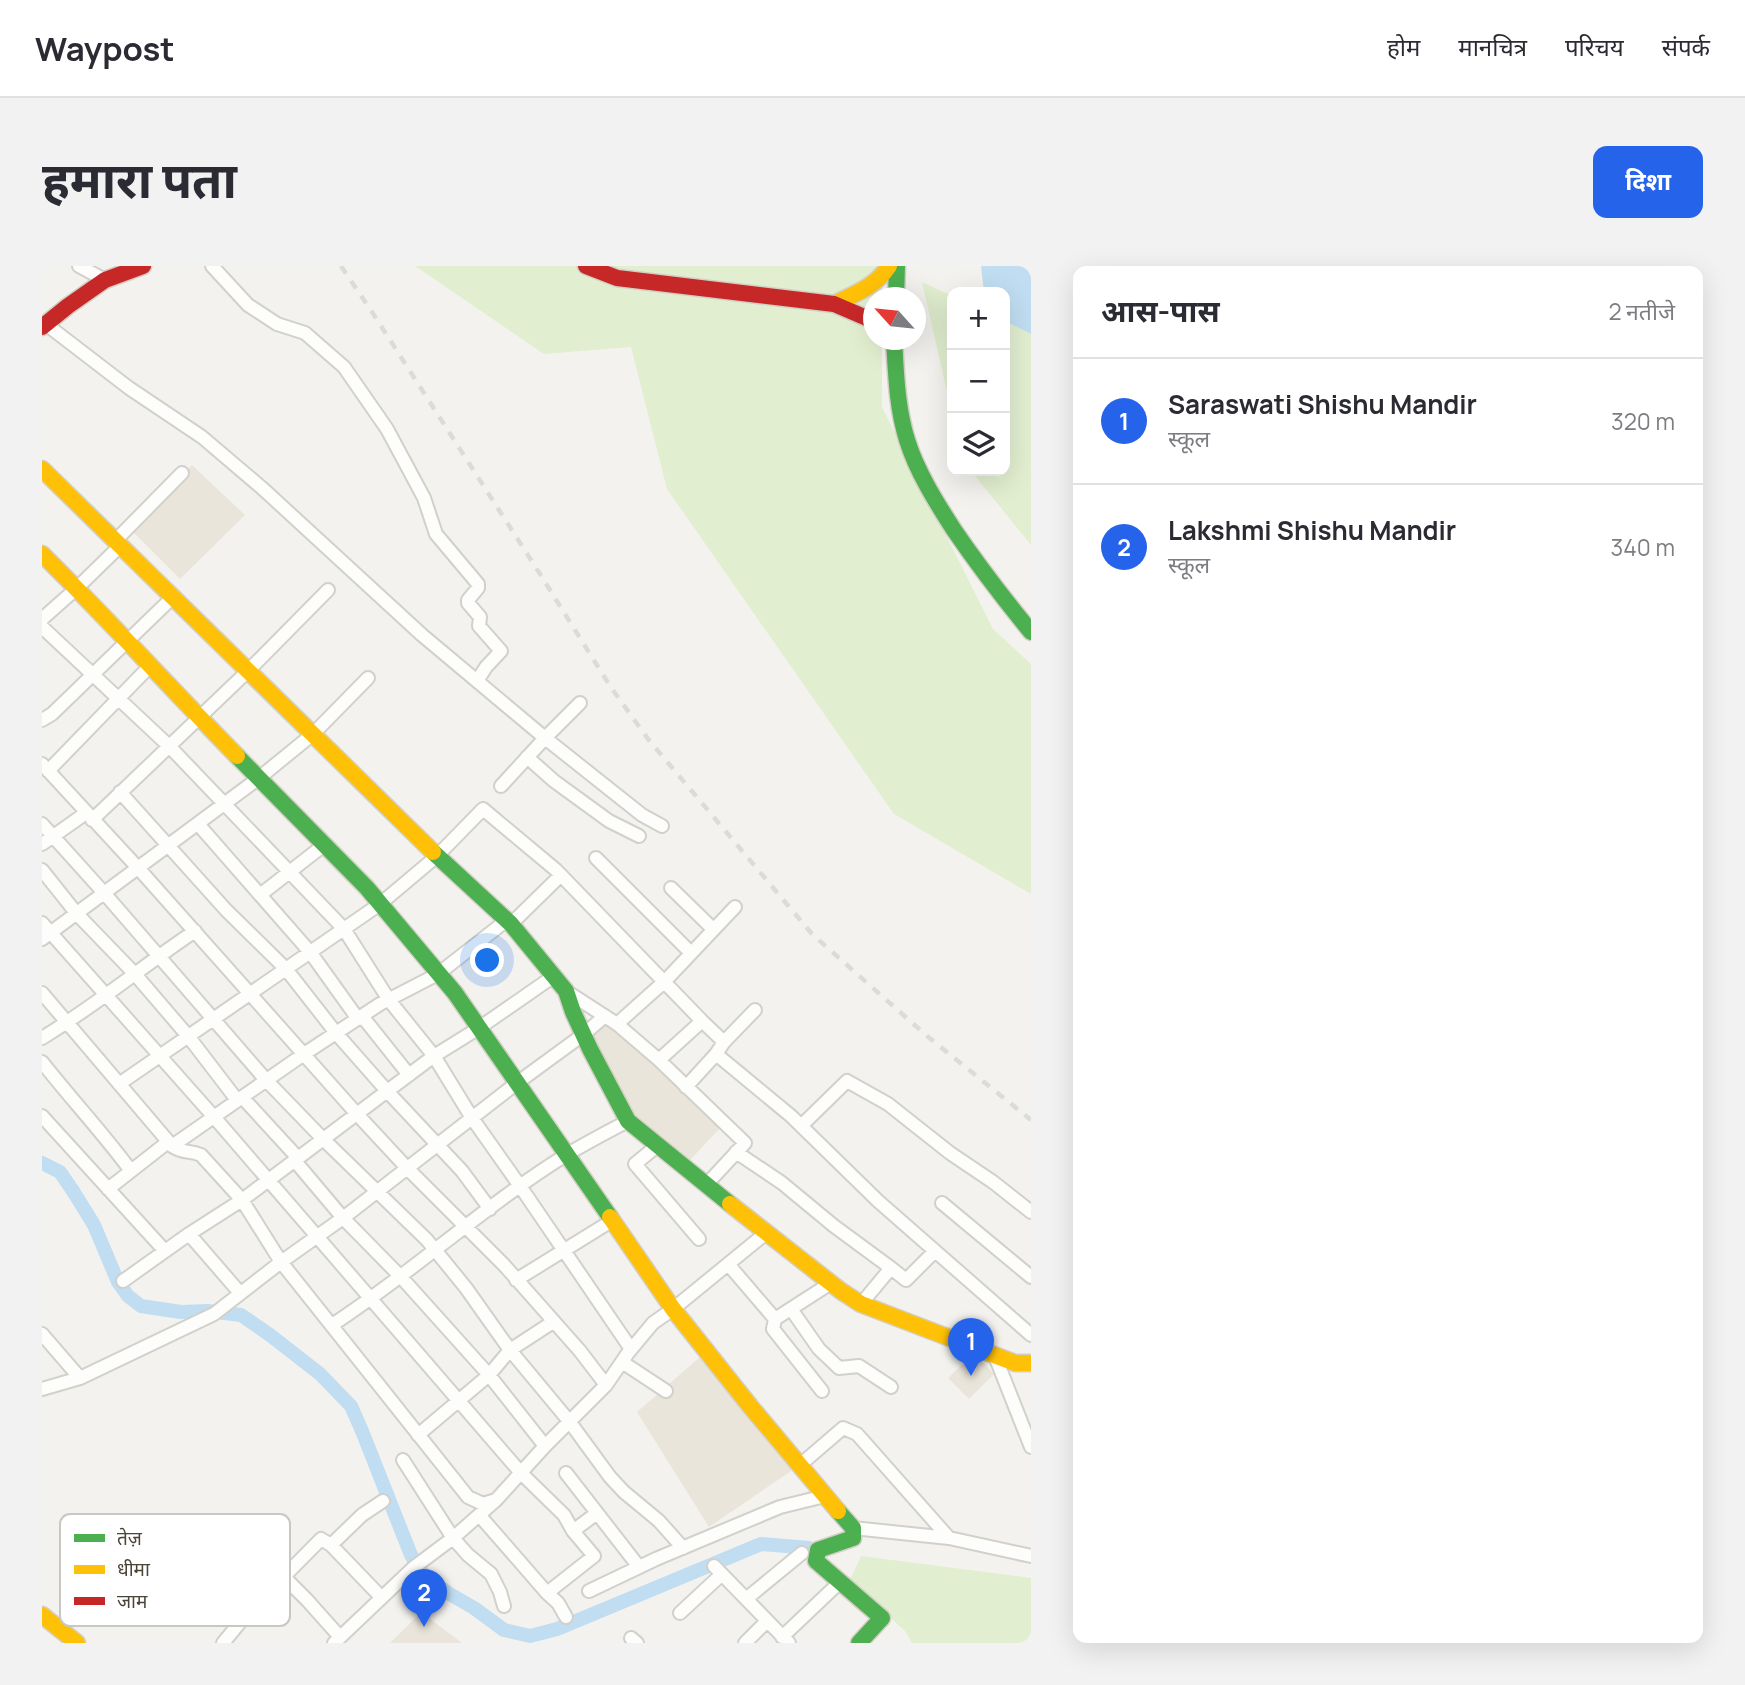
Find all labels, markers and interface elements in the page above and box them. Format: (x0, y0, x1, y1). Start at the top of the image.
text: Waypost (35, 26, 175, 71)
text: होम (1387, 30, 1420, 63)
text: मानचित्र (1458, 30, 1527, 63)
text: परिचय (1565, 30, 1624, 63)
text: संपर्क (1662, 30, 1710, 63)
text: हमारा पता (42, 146, 237, 213)
button: दिशा (1593, 146, 1703, 218)
north arrow (863, 287, 926, 350)
map controls (947, 287, 1010, 476)
button: + (947, 287, 1010, 350)
text: आस-पास (1101, 290, 1220, 331)
text: 2 नतीजे (1608, 295, 1675, 327)
button: − (947, 350, 1010, 413)
text: Saraswati Shishu Mandir (1168, 386, 1477, 422)
text: 1 (1119, 405, 1129, 437)
text: 320 m (1611, 405, 1675, 437)
button: layers (947, 413, 1010, 476)
text: स्कूल (1168, 422, 1210, 454)
text: Lakshmi Shishu Mandir (1168, 512, 1456, 548)
text: 2 (1117, 531, 1131, 563)
text: 340 m (1611, 531, 1675, 563)
text: स्कूल (1168, 548, 1210, 580)
your location (470, 943, 504, 977)
pin: 1 (948, 1318, 994, 1376)
legend (60, 1514, 290, 1626)
text: तेज़ (117, 1525, 143, 1551)
text: धीमा (117, 1556, 151, 1582)
pin: 2 (401, 1569, 447, 1627)
text: जाम (117, 1588, 148, 1614)

